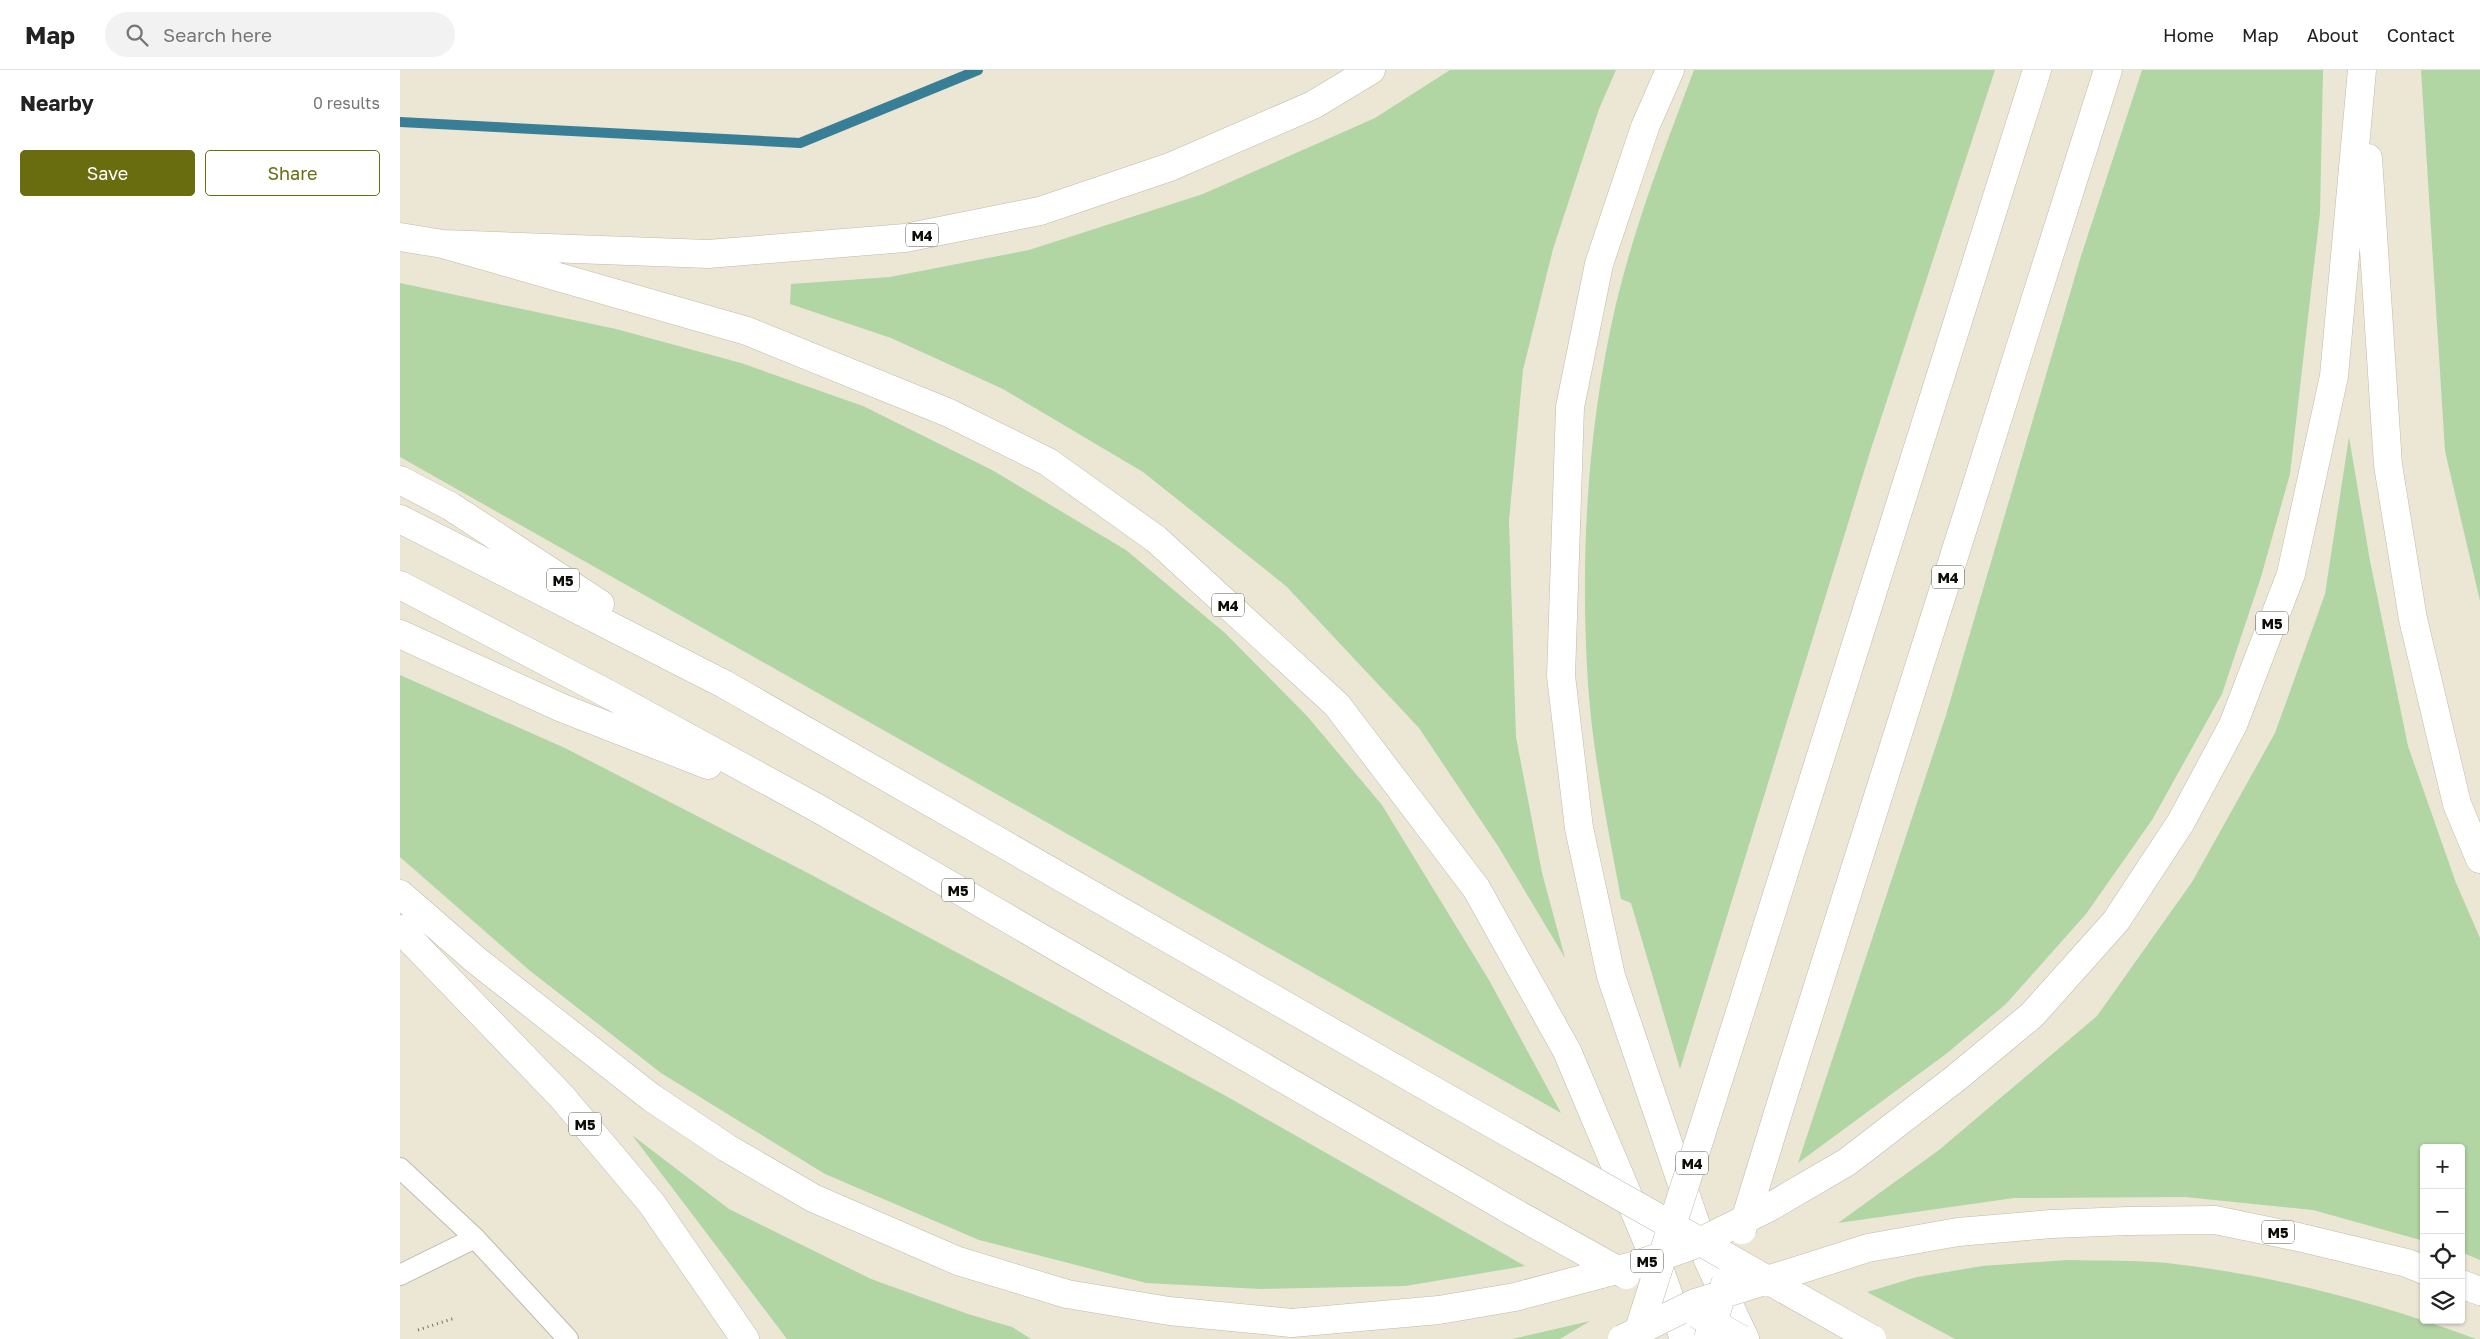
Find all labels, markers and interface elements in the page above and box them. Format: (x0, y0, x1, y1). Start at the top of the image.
search box (105, 12, 455, 57)
text: Map (25, 20, 75, 49)
icon: search (123, 21, 151, 49)
text: Search here (163, 23, 272, 46)
text: Home (2163, 24, 2214, 46)
text: Map (2242, 24, 2279, 46)
text: About (2307, 24, 2359, 46)
text: Contact (2387, 24, 2455, 46)
text: Nearby (20, 90, 94, 116)
text: 0 results (313, 93, 380, 113)
button: Save (20, 150, 195, 196)
button: Share (205, 150, 380, 196)
road number: M4 (906, 224, 938, 246)
road number: M4 (1932, 566, 1964, 588)
road number: M5 (547, 568, 579, 592)
road number: M4 (1212, 594, 1244, 616)
road number: M5 (2256, 612, 2288, 634)
road number: M5 (942, 878, 974, 902)
road number: M5 (569, 1112, 601, 1136)
map controls (2420, 1144, 2465, 1324)
button: + (2420, 1144, 2465, 1189)
road number: M4 (1676, 1152, 1708, 1174)
button: − (2420, 1189, 2465, 1234)
road number: M5 (2262, 1220, 2294, 1244)
button: locate (2420, 1234, 2465, 1279)
road number: M5 (1631, 1250, 1663, 1272)
button: layers (2420, 1279, 2465, 1324)

